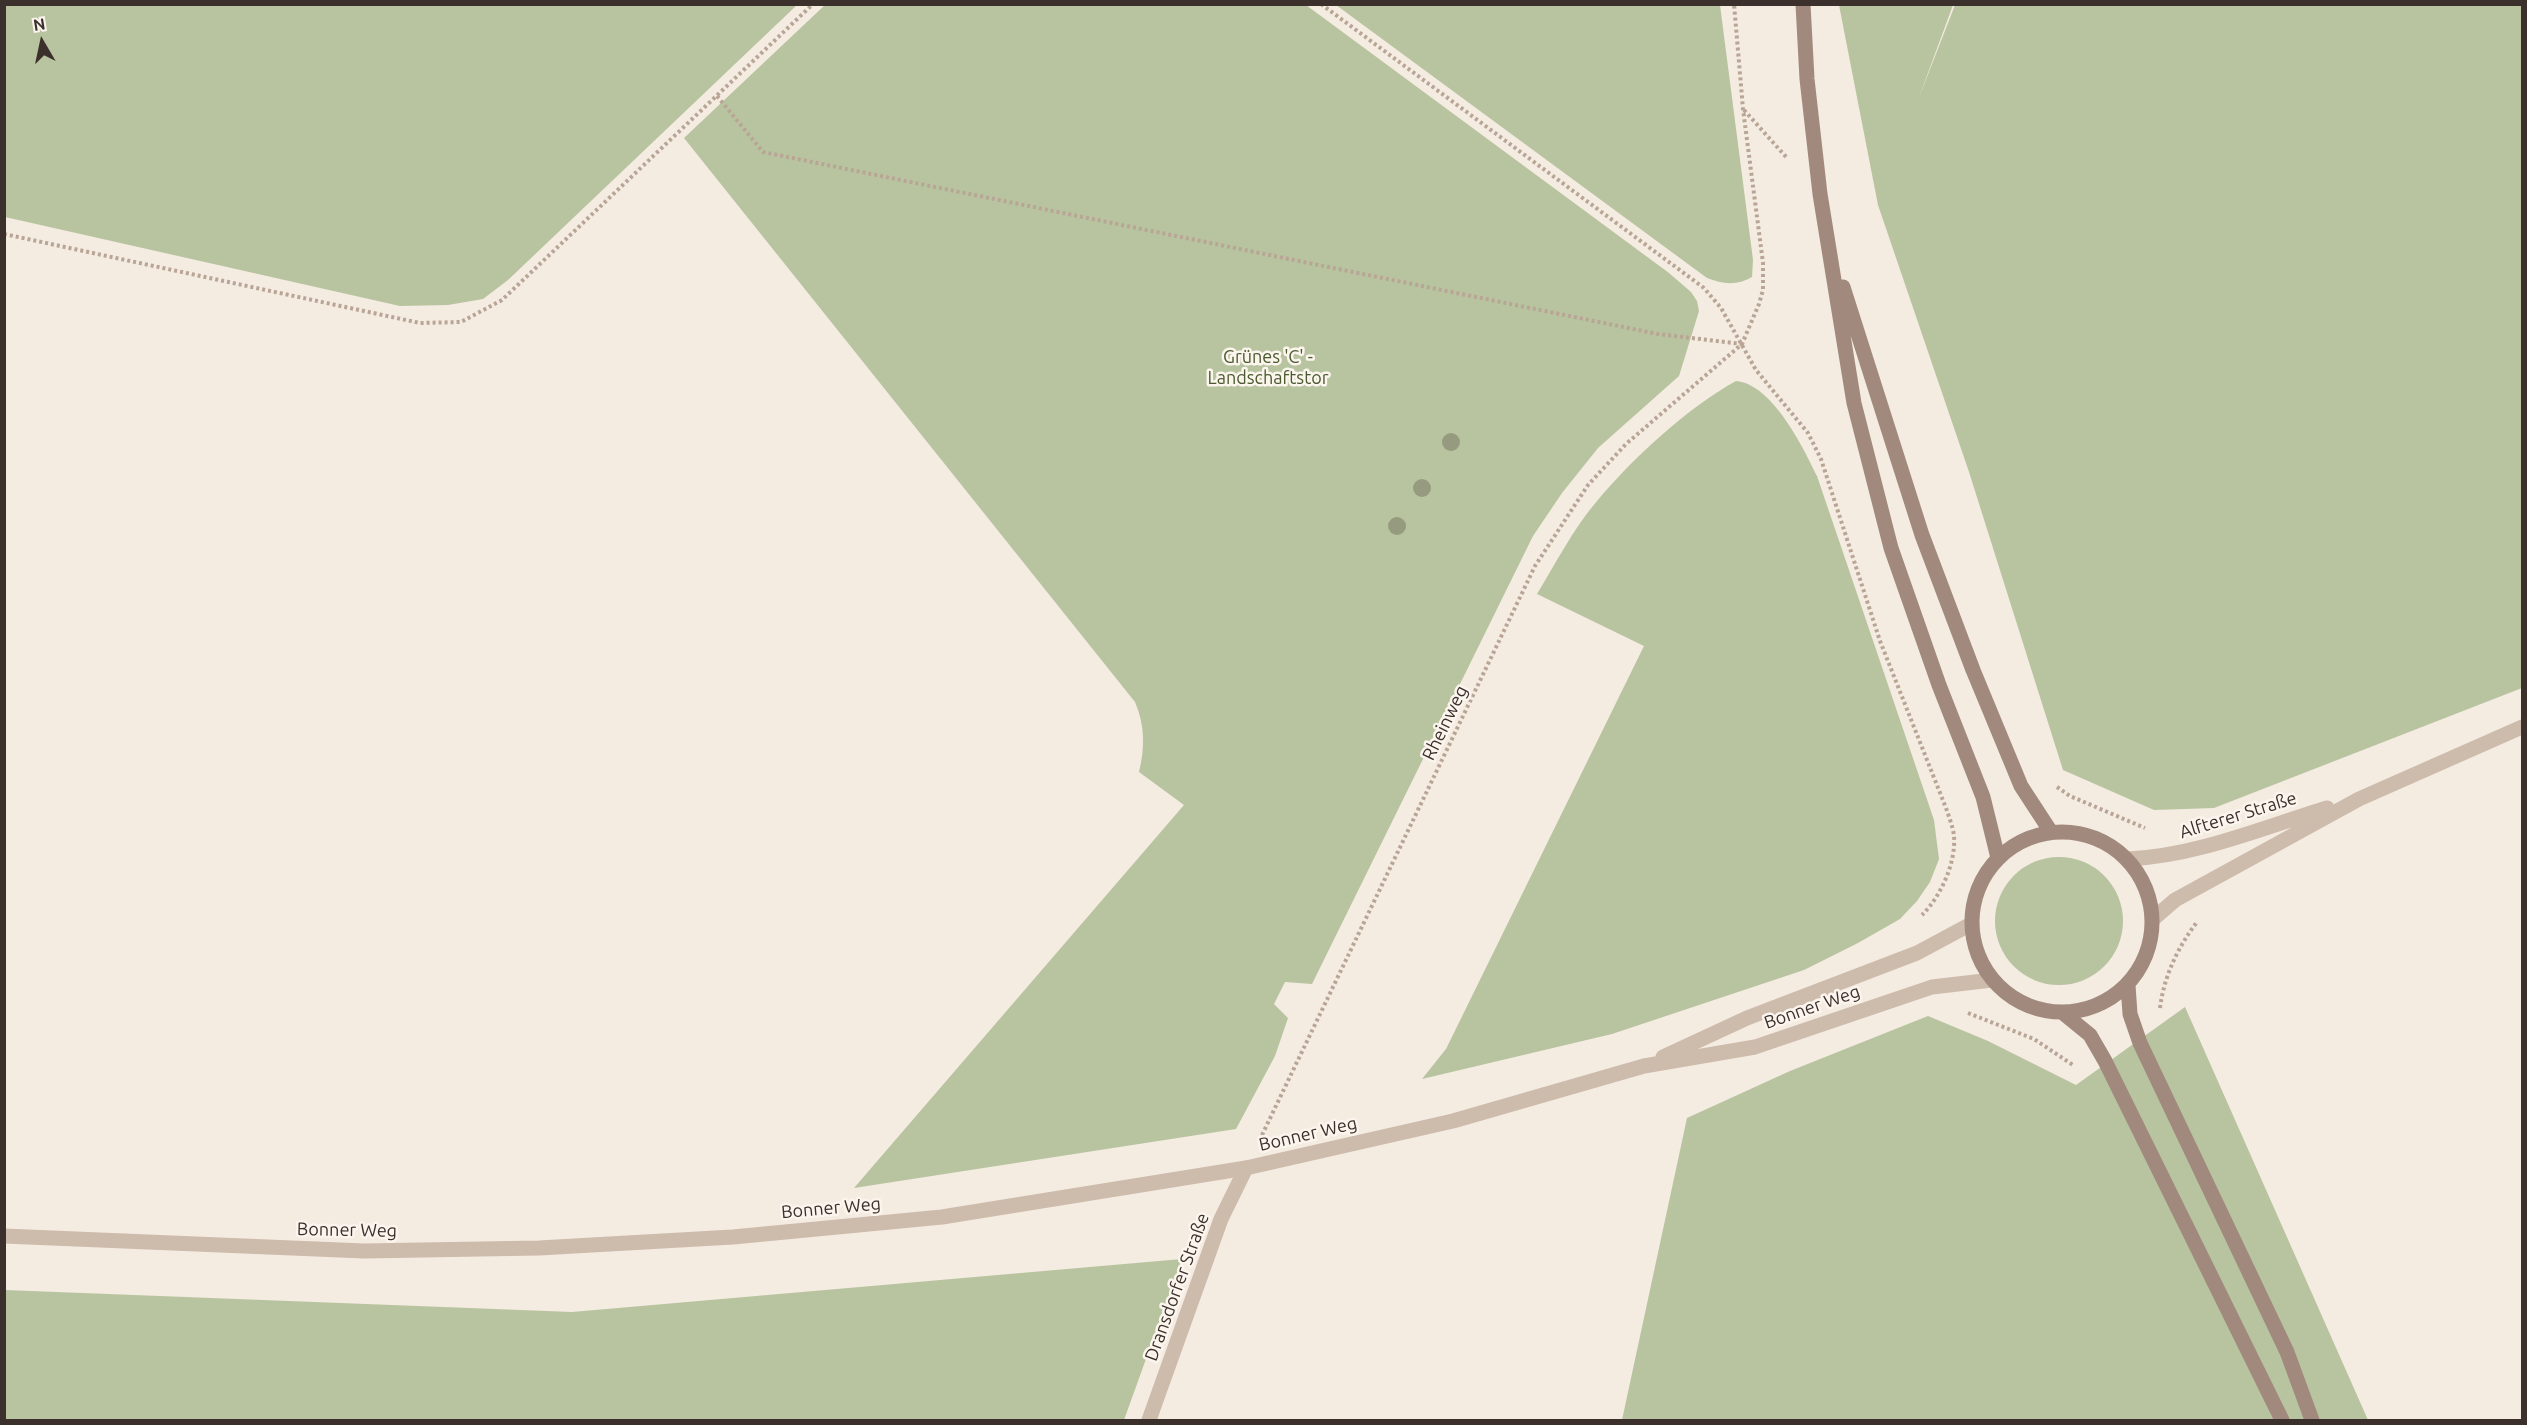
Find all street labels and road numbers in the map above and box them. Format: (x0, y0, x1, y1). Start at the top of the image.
street label: Rheinweg (1418, 682, 1472, 764)
street label: Alfterer Straße (2177, 787, 2299, 843)
street label: Bonner Weg (1761, 980, 1863, 1034)
street label: Bonner Weg (1257, 1112, 1359, 1156)
street label: Bonner Weg (780, 1193, 882, 1223)
street label: Dransdorfer Straße (1140, 1210, 1214, 1364)
street label: Bonner Weg (297, 1218, 397, 1242)

